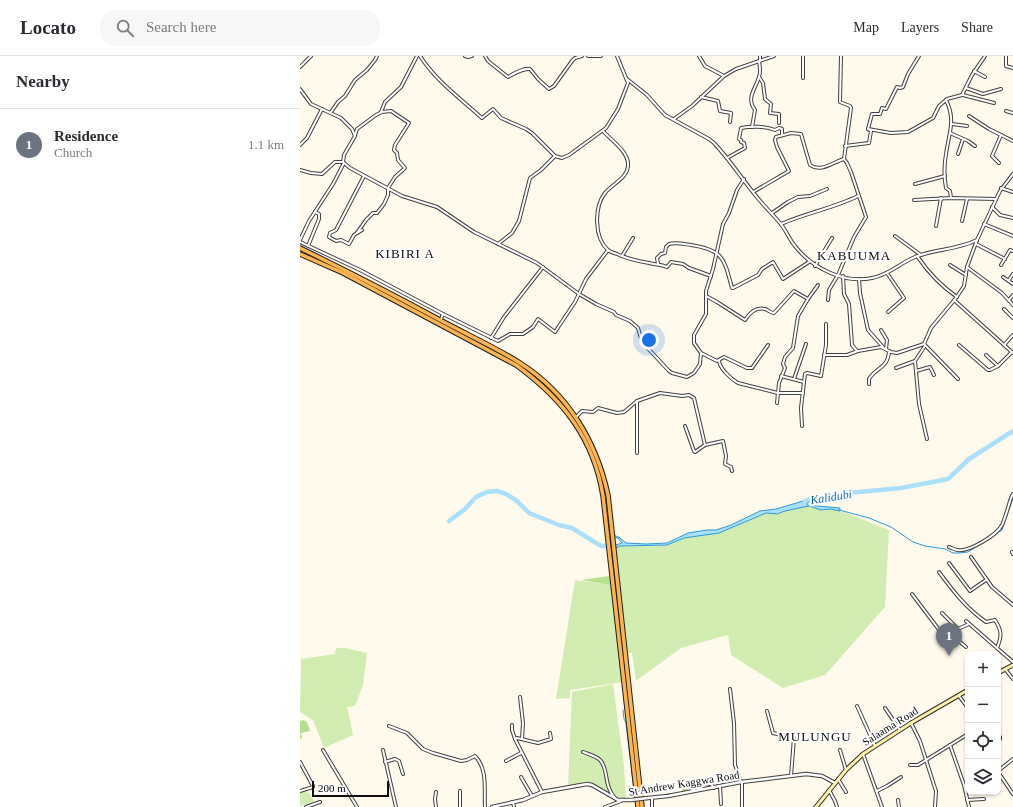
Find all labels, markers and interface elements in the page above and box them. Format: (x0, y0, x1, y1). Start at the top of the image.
search box (100, 10, 380, 46)
text: Locato (20, 17, 76, 38)
icon: search (114, 17, 136, 39)
text: Search here (146, 19, 216, 35)
text: Map (853, 20, 879, 35)
text: Layers (901, 20, 939, 35)
text: Share (961, 20, 993, 35)
text: Nearby (16, 72, 70, 91)
text: Residence (54, 128, 118, 144)
text: 1 (26, 137, 32, 152)
text: 1.1 km (248, 137, 284, 152)
text: Church (54, 145, 92, 160)
district label: KIBIRI A (375, 246, 435, 261)
district label: KABUUMA (817, 248, 891, 263)
your location (639, 330, 659, 350)
water label: Kalidubi (808, 487, 853, 507)
pin: 1 (936, 623, 962, 656)
map controls (965, 651, 1001, 795)
button: + (965, 651, 1001, 687)
button: − (965, 687, 1001, 723)
street label: Salaama Road (860, 704, 920, 748)
button: locate (965, 723, 1001, 759)
district label: MULUNGU (778, 729, 852, 744)
button: layers (965, 759, 1001, 795)
street label: St Andrew Kaggwa Road (628, 768, 741, 798)
scale bar (312, 779, 389, 798)
text: 200 m (318, 782, 346, 794)

